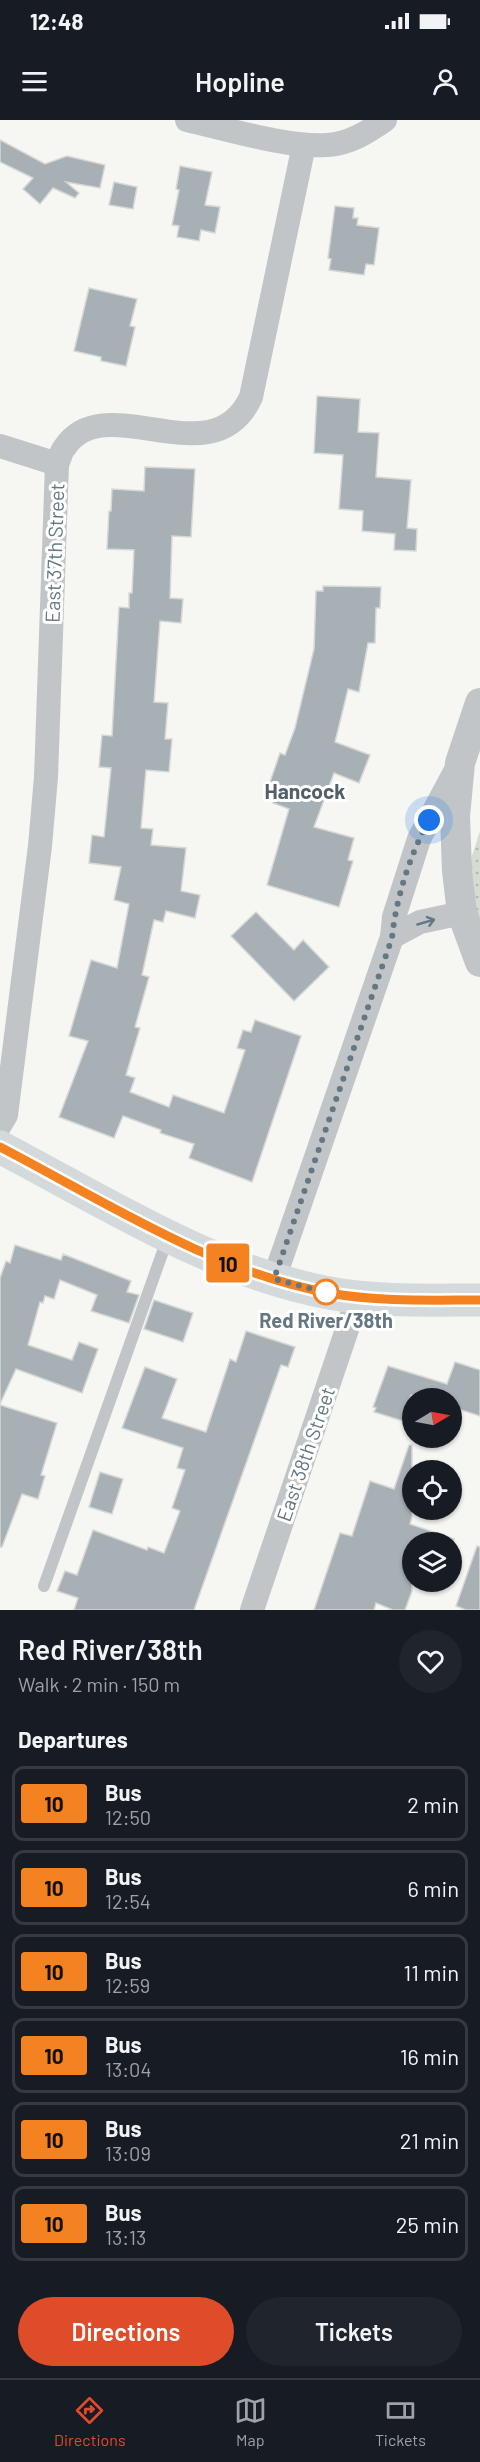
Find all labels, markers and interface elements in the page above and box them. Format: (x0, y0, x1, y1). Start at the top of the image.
text: 12:48 (30, 8, 83, 34)
icon: menu (18, 65, 51, 98)
text: Hopline (195, 65, 285, 97)
icon: person (429, 65, 462, 98)
street label: East 37th Street (40, 483, 68, 623)
district label: Hancock (264, 778, 346, 803)
your location (414, 805, 444, 835)
one-way arrow (416, 916, 435, 927)
line badge: 10 (201, 1244, 255, 1282)
text: 10 (218, 1251, 238, 1276)
marker: Red River/38th (313, 1279, 339, 1305)
place label: Red River/38th (259, 1308, 393, 1332)
street label: East 38th Street (271, 1384, 339, 1524)
north arrow (402, 1388, 462, 1448)
map controls (402, 1388, 462, 1592)
button: locate (402, 1460, 462, 1520)
button: layers (402, 1532, 462, 1592)
button: heart (399, 1630, 462, 1693)
text: Red River/38th (18, 1632, 203, 1666)
text: Walk · 2 min · 150 m (18, 1672, 180, 1696)
text: Departures (18, 1726, 128, 1752)
text: Bus (105, 1779, 142, 1805)
text: 10 (44, 1791, 64, 1816)
text: 2 min (407, 1791, 459, 1817)
text: 12:50 (105, 1805, 151, 1829)
text: Bus (105, 1863, 142, 1889)
text: 10 (44, 1875, 64, 1900)
text: 6 min (408, 1875, 459, 1901)
text: 12:54 (105, 1889, 151, 1913)
text: Bus (105, 1947, 142, 1973)
text: 10 (44, 1959, 64, 1984)
text: 11 min (403, 1959, 459, 1985)
text: 12:59 (105, 1973, 150, 1997)
text: Bus (105, 2031, 142, 2057)
text: 10 (44, 2043, 64, 2068)
text: 16 min (400, 2043, 459, 2069)
text: 13:04 (105, 2057, 151, 2081)
text: Bus (105, 2115, 142, 2141)
text: 10 (44, 2127, 64, 2152)
text: 21 min (400, 2127, 459, 2153)
text: 13:09 (105, 2141, 151, 2165)
text: Bus (105, 2199, 142, 2225)
text: 10 (44, 2211, 64, 2236)
text: 25 min (396, 2211, 459, 2237)
text: 13:13 (105, 2225, 146, 2249)
button: Directions (18, 2297, 234, 2366)
button: Tickets (246, 2297, 462, 2366)
tab: Directions (54, 2394, 126, 2449)
tab: Map (234, 2394, 267, 2449)
tab: Tickets (375, 2394, 426, 2449)

